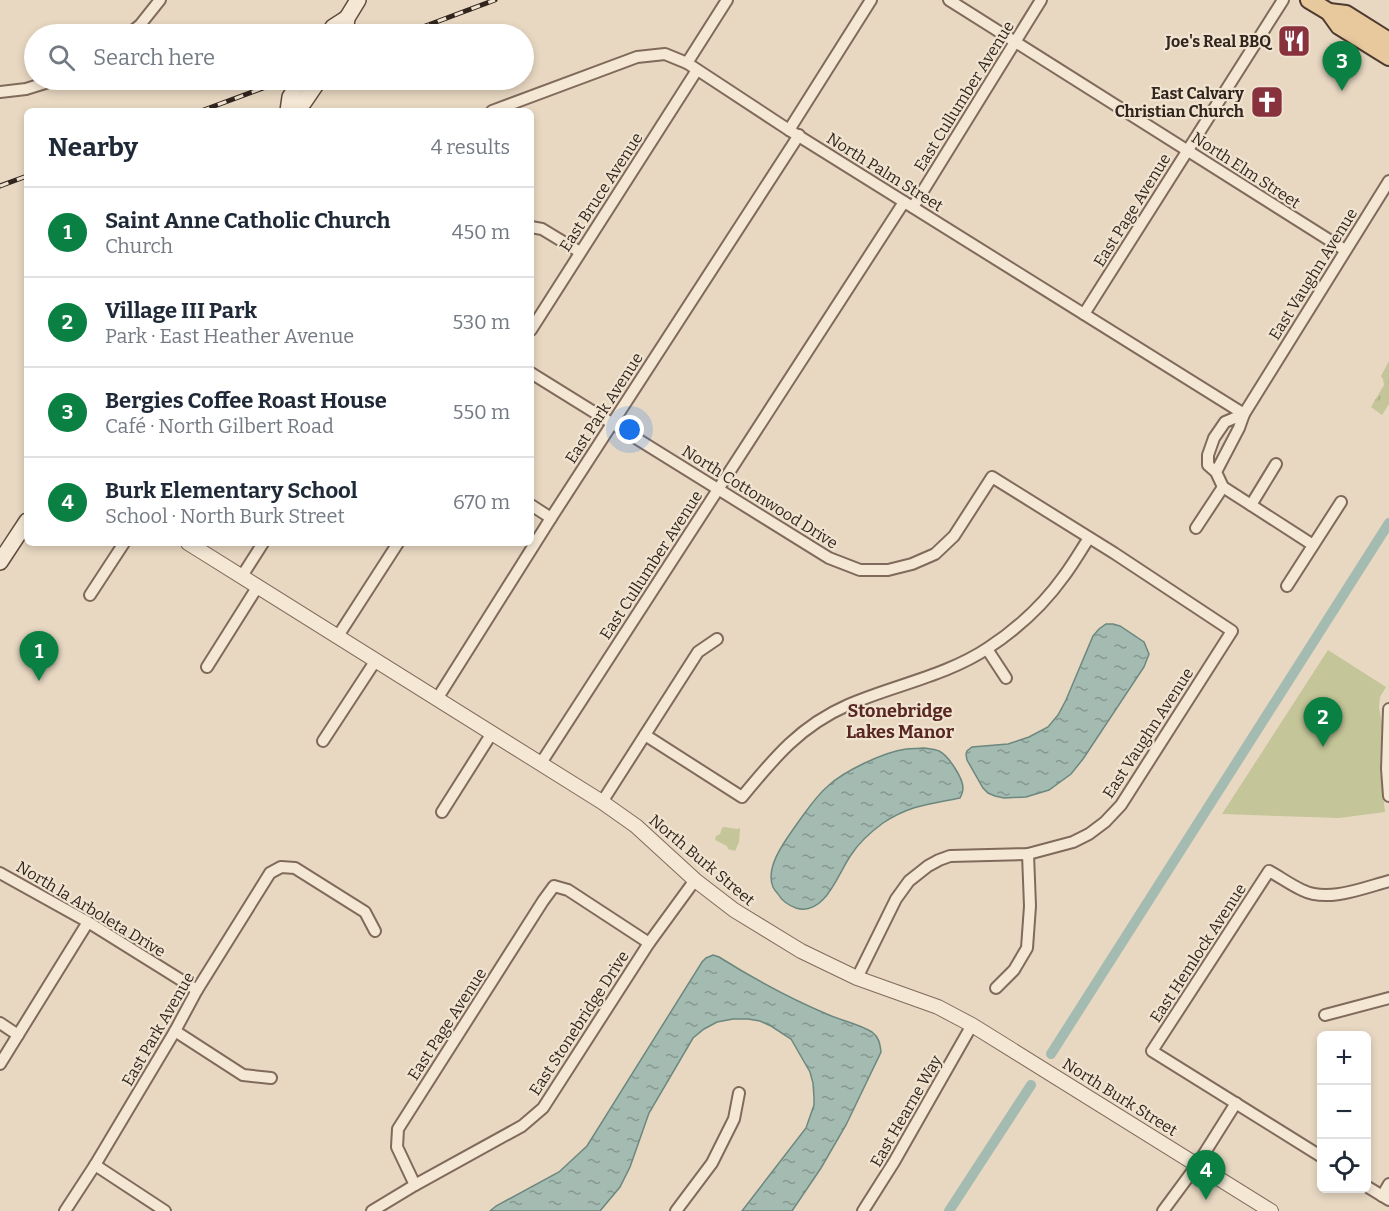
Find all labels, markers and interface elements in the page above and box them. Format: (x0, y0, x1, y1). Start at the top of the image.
street label: East Cullumber Avenue (910, 17, 1018, 175)
restaurant icon: Joe's Real BBQ (1276, 23, 1312, 59)
search box (24, 24, 534, 90)
place label: Joe's Real BBQ (1165, 32, 1273, 51)
icon: search (45, 41, 78, 74)
pin: 3 (1322, 42, 1362, 91)
text: Search here (93, 44, 215, 71)
place label: East Calvary Christian Church (1115, 84, 1244, 121)
church icon: East Calvary Christian Church (1249, 84, 1285, 120)
street label: North Elm Street (1188, 128, 1304, 212)
street label: East Bruce Avenue (555, 129, 647, 255)
street label: North Palm Street (823, 129, 947, 216)
text: Nearby (48, 132, 138, 163)
text: 4 results (431, 135, 510, 159)
street label: East Page Avenue (1090, 150, 1174, 270)
street label: East Vaughn Avenue (1265, 205, 1361, 343)
text: Saint Anne Catholic Church (105, 207, 390, 234)
text: 1 (63, 220, 72, 244)
text: 450 m (452, 220, 510, 244)
text: Church (105, 234, 173, 258)
text: Village III Park (105, 297, 257, 324)
text: 2 (62, 310, 73, 334)
text: 530 m (452, 310, 510, 334)
text: Park · East Heather Avenue (105, 324, 354, 348)
street label: East Park Avenue (561, 349, 647, 467)
text: Bergies Coffee Roast House (105, 387, 387, 414)
text: 3 (62, 400, 73, 424)
text: 550 m (453, 400, 510, 424)
text: Café · North Gilbert Road (105, 414, 334, 438)
your location (615, 415, 644, 444)
street label: North Cottonwood Drive (679, 441, 841, 553)
text: Burk Elementary School (105, 477, 358, 504)
street label: East Cullumber Avenue (596, 487, 706, 643)
text: 4 (61, 490, 74, 514)
text: 670 m (453, 490, 510, 514)
text: School · North Burk Street (105, 504, 345, 528)
pin: 1 (20, 632, 58, 681)
street label: East Vaughn Avenue (1099, 664, 1197, 802)
pin: 2 (1304, 698, 1342, 747)
district label: Stonebridge Lakes Manor (846, 700, 955, 743)
street label: North Burk Street (645, 810, 759, 910)
street label: North la Arboleta Drive (13, 857, 169, 961)
street label: East Hemlock Avenue (1146, 880, 1250, 1026)
street label: East Stonebridge Drive (525, 947, 633, 1099)
street label: East Page Avenue (404, 964, 490, 1084)
street label: East Park Avenue (118, 969, 198, 1089)
map controls (1317, 1031, 1371, 1193)
button: + (1317, 1031, 1371, 1085)
street label: East Hearne Way (866, 1051, 946, 1170)
street label: North Burk Street (1059, 1054, 1181, 1140)
button: − (1317, 1085, 1371, 1139)
button: locate (1317, 1139, 1371, 1193)
pin: 4 (1186, 1150, 1226, 1200)

